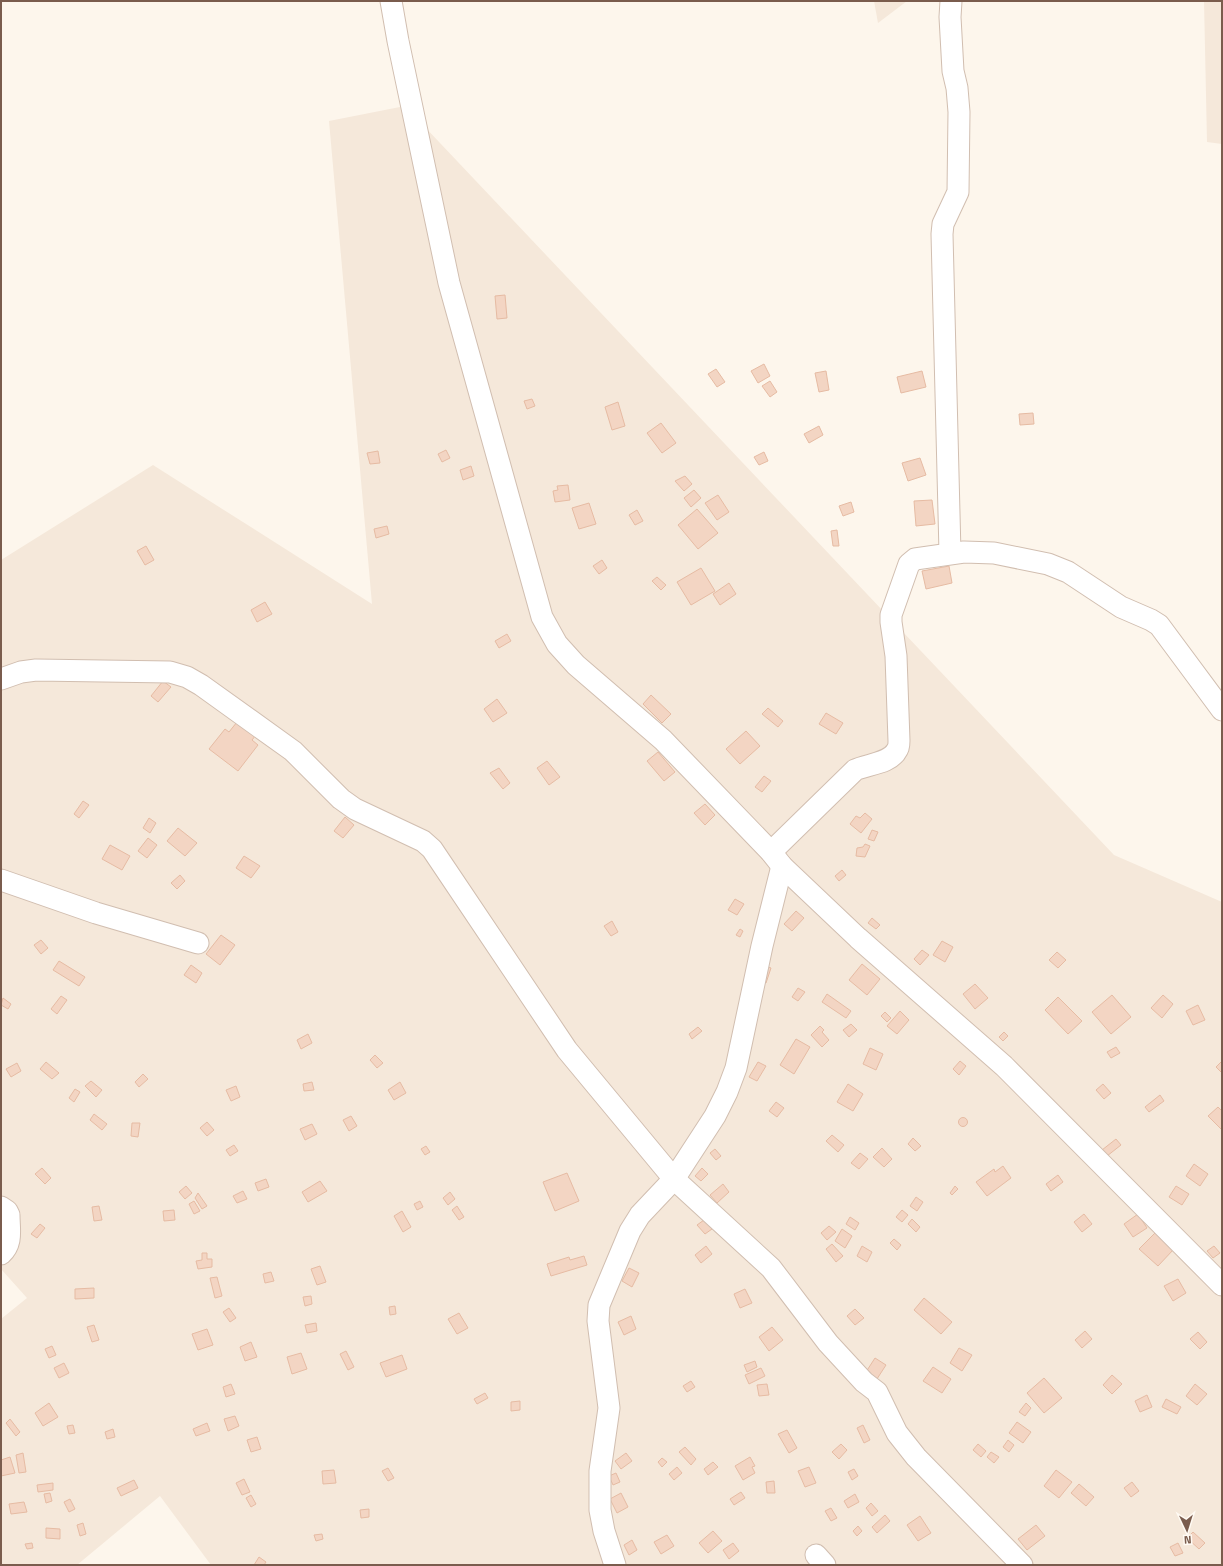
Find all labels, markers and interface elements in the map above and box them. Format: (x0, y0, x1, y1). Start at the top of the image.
north arrow (1167, 1510, 1207, 1550)
text: N (1183, 1532, 1192, 1548)

